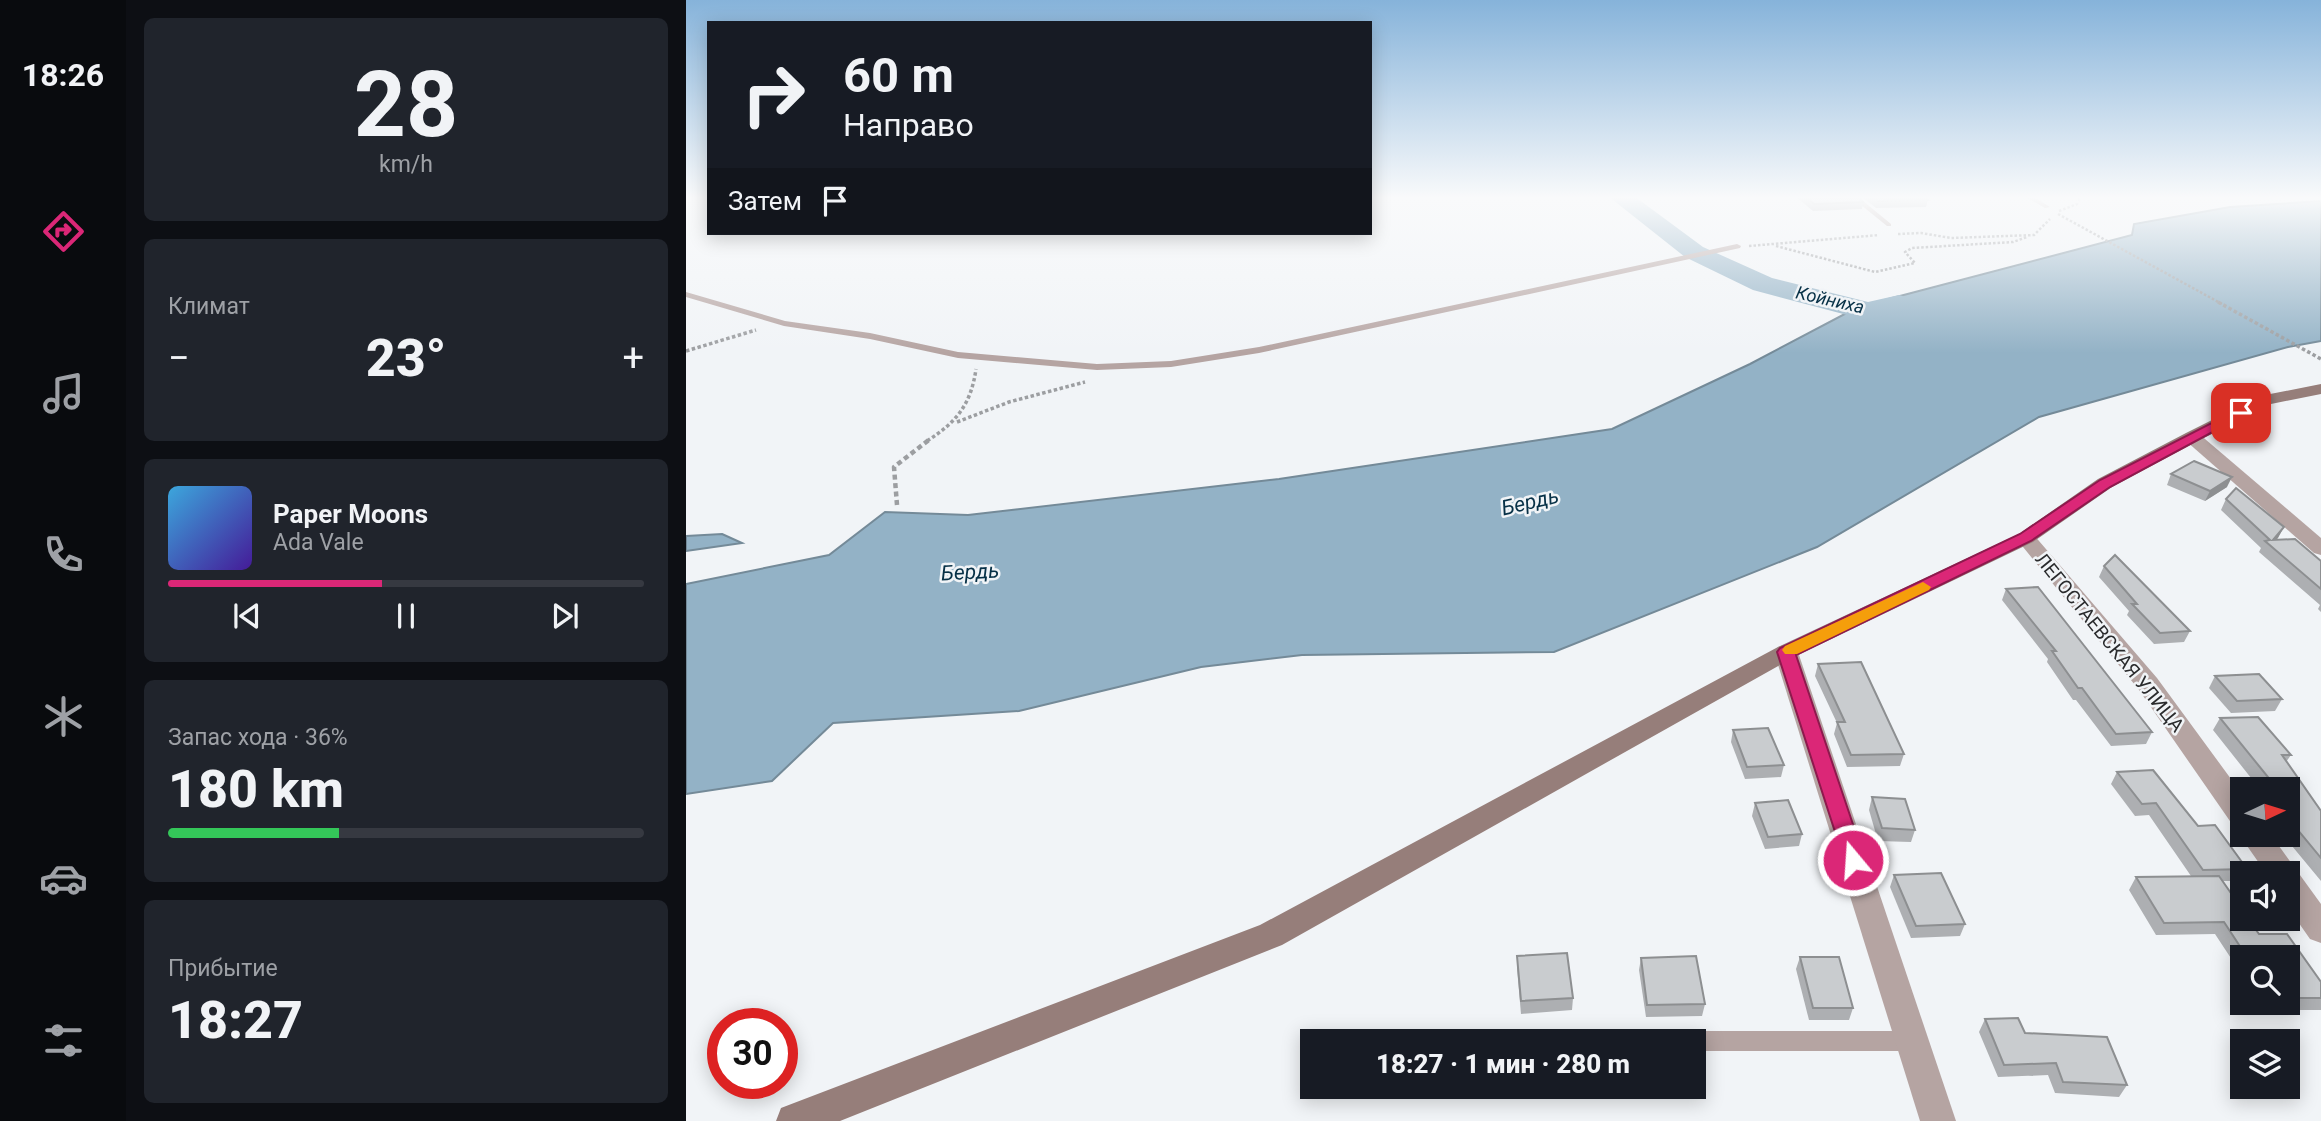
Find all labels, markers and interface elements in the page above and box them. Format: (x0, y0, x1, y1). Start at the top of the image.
text: 60 m (843, 47, 954, 104)
icon: right (728, 49, 819, 140)
text: 28 (354, 52, 458, 158)
text: 18:26 (22, 56, 104, 94)
text: Направо (843, 106, 974, 144)
text: km/h (379, 151, 433, 178)
icon: arrive (816, 182, 854, 220)
text: Затем (728, 186, 802, 216)
icon: directions (39, 207, 88, 256)
water label: Койниха (1794, 281, 1866, 318)
text: Климат (168, 293, 250, 320)
text: 23° (366, 328, 446, 389)
text: − (168, 336, 190, 380)
text: + (622, 336, 644, 380)
icon: music (39, 369, 88, 418)
pin (2211, 383, 2271, 443)
icon: arrive (2222, 394, 2260, 432)
water label: Бердь (1499, 484, 1561, 520)
text: Paper Moons (273, 499, 428, 529)
text: Ada Vale (273, 529, 364, 556)
icon: phone (39, 530, 88, 579)
street label: ЛЕГОСТАЕВСКАЯ УЛИЦА (2030, 548, 2189, 737)
water label: Бердь (940, 558, 1000, 586)
icon: previous (228, 597, 266, 635)
icon: pause (387, 597, 425, 635)
icon: next (546, 597, 584, 635)
icon: climate (39, 692, 88, 741)
text: Запас хода · 36% (168, 724, 348, 751)
text: 180 km (168, 759, 344, 820)
north arrow (2230, 777, 2300, 847)
map controls (2230, 777, 2300, 1099)
position arrow (1816, 823, 1890, 897)
icon: car (39, 854, 88, 903)
button: sound (2230, 861, 2300, 931)
button: search (2230, 945, 2300, 1015)
text: Прибытие (168, 955, 278, 982)
text: 18:27 (168, 990, 303, 1051)
speed limit sign: 30 (707, 1008, 798, 1099)
icon: filters (39, 1016, 88, 1065)
button: layers (2230, 1029, 2300, 1099)
text: 18:27 · 1 мин · 280 m (1376, 1049, 1630, 1079)

